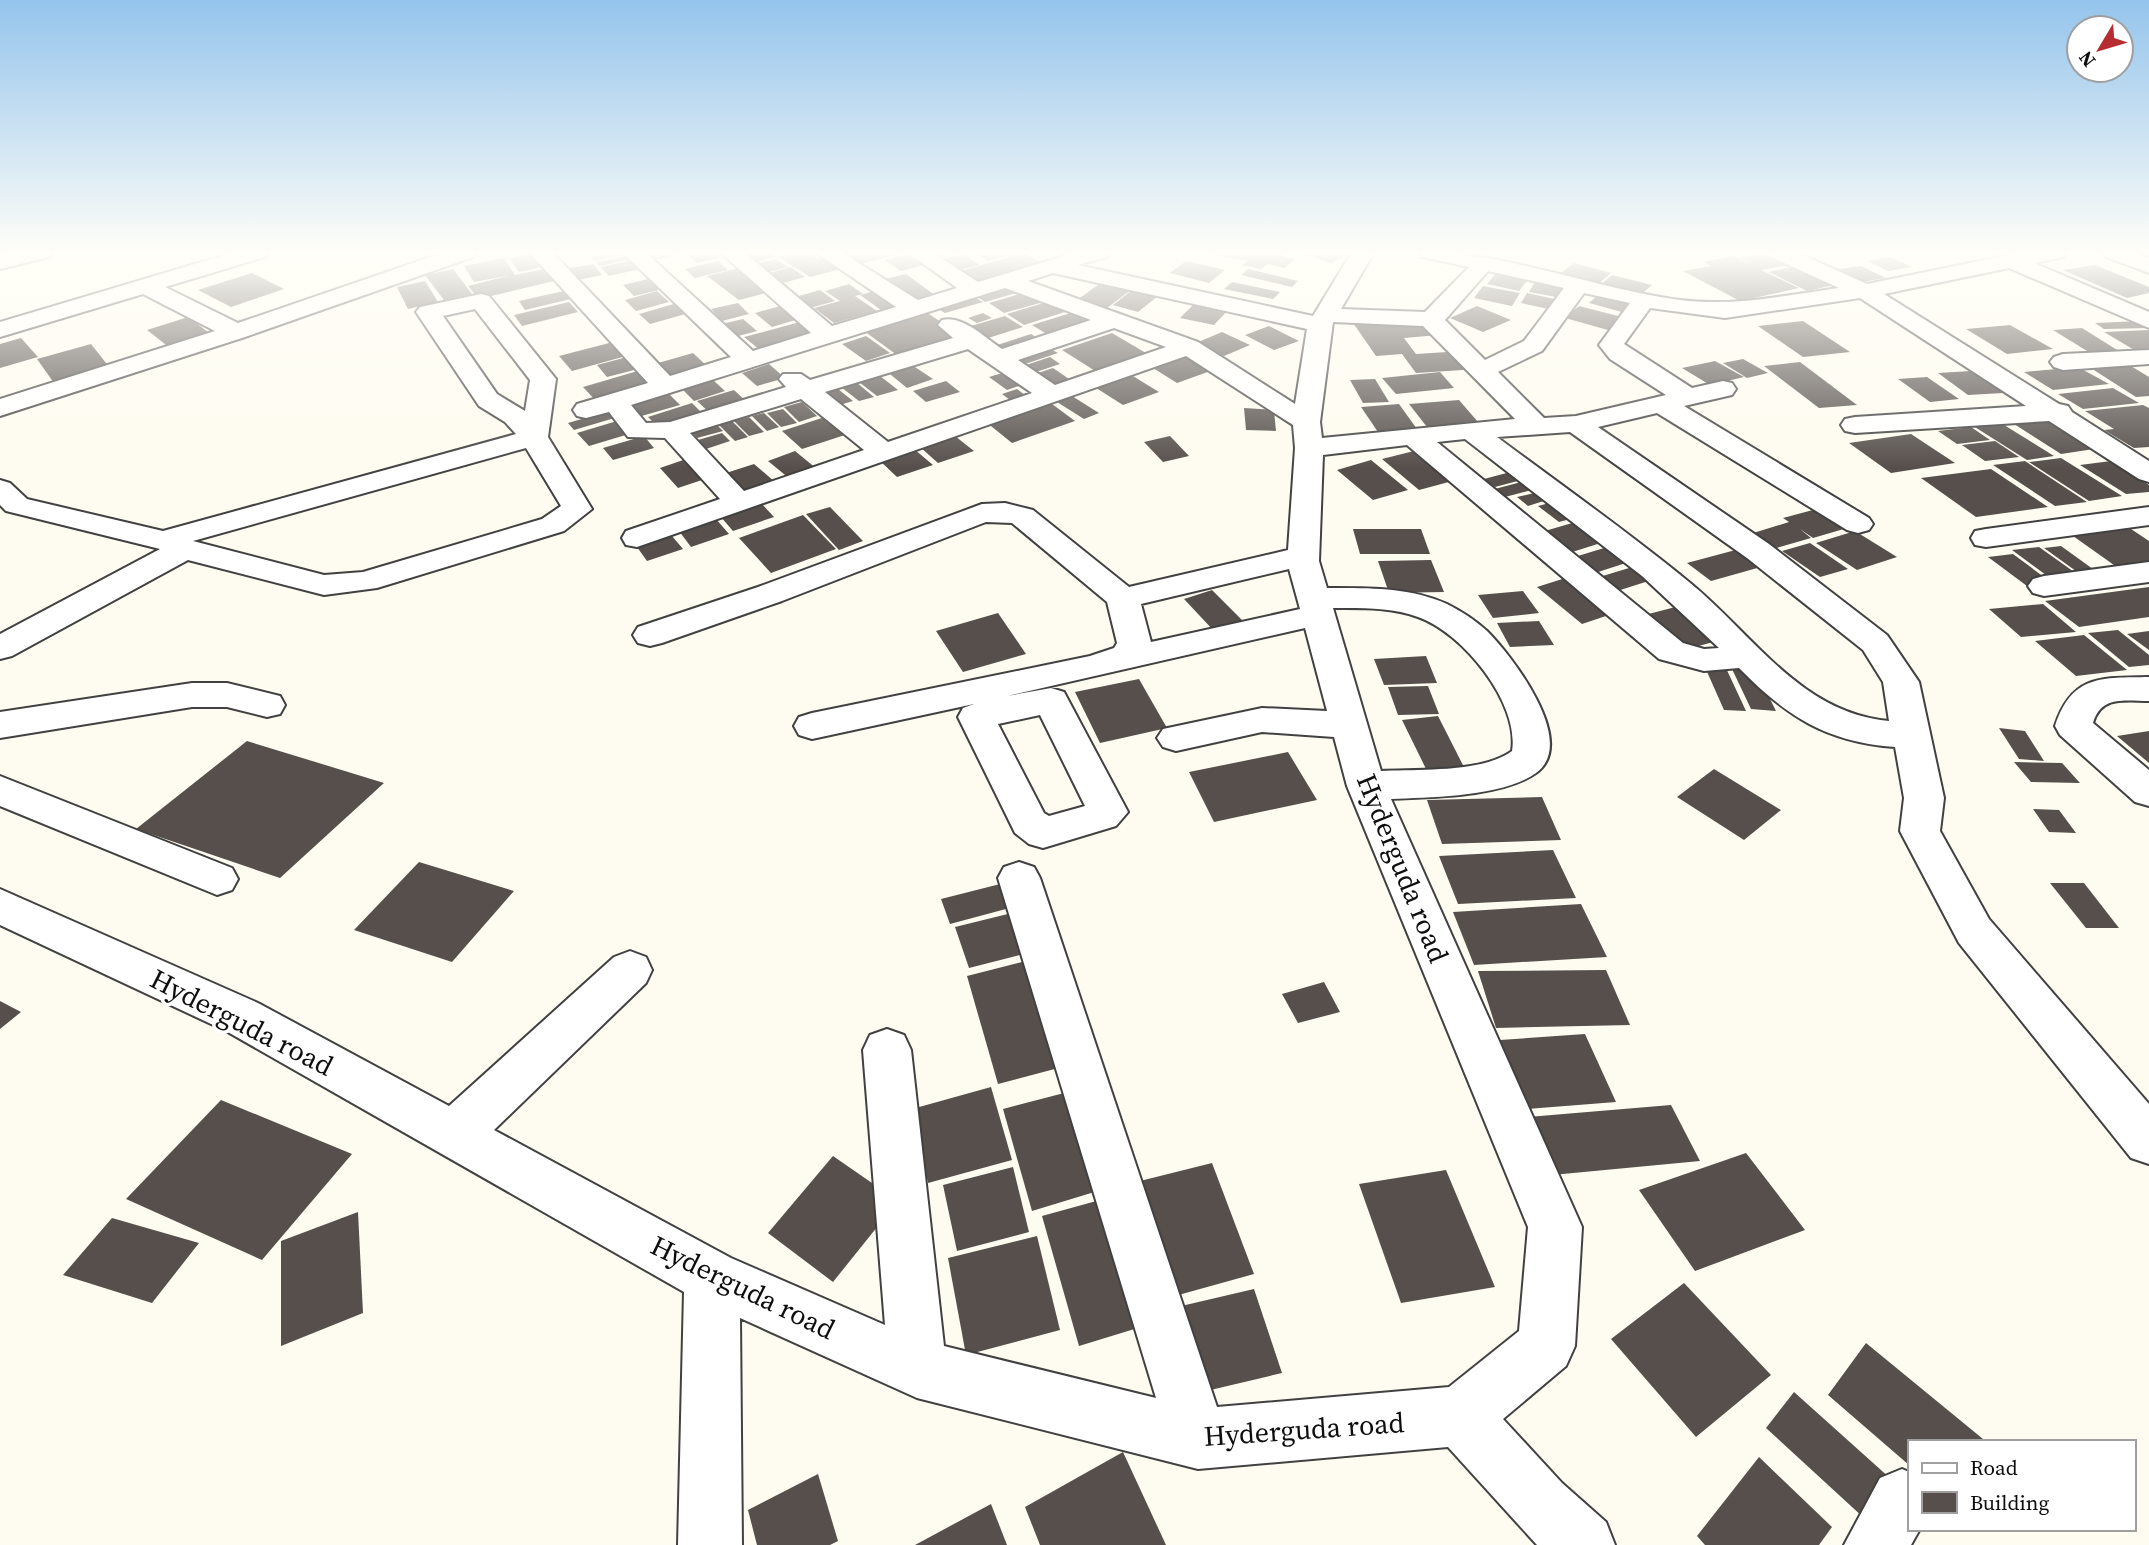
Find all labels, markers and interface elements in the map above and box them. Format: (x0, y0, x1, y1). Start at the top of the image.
north arrow (2065, 14, 2135, 84)
text: N (2072, 46, 2101, 73)
street label: Hyderguda road (1348, 768, 1458, 968)
street label: Hyderguda road (144, 960, 340, 1085)
street label: Hyderguda road (644, 1226, 842, 1348)
street label: Hyderguda road (1203, 1403, 1406, 1455)
legend (1908, 1440, 2135, 1531)
text: Road (1970, 1453, 2018, 1482)
text: Building (1970, 1488, 2049, 1517)

